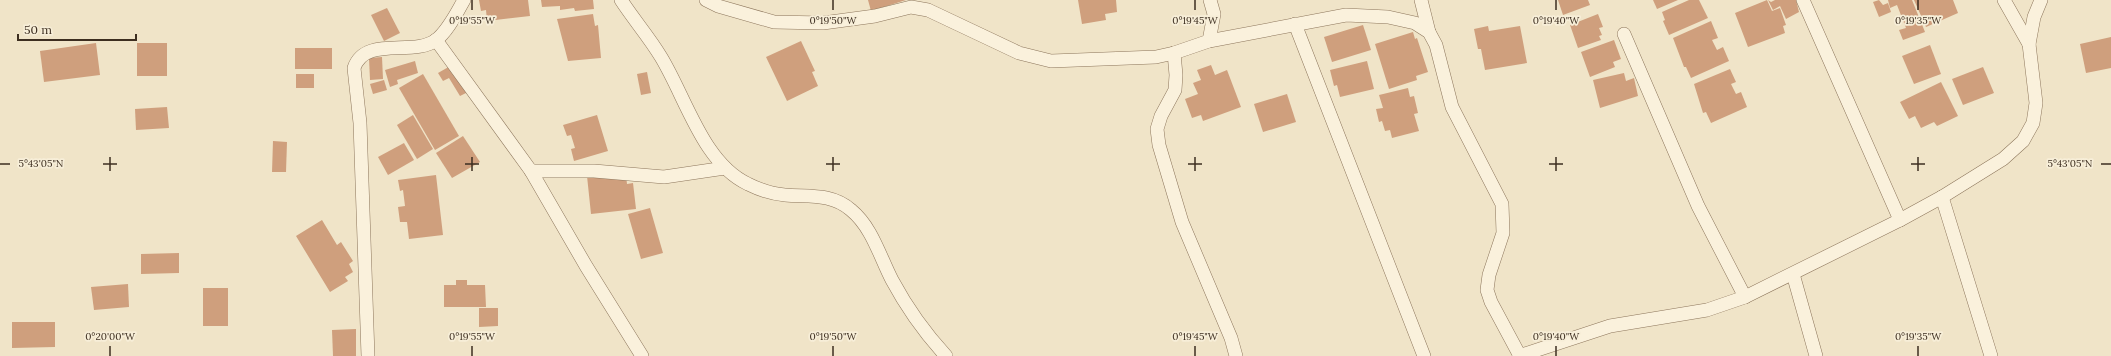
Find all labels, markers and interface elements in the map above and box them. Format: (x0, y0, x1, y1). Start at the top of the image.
text: 0°19'55"W (449, 14, 496, 27)
text: 0°19'50"W (810, 14, 857, 27)
text: 0°19'45"W (1172, 14, 1219, 27)
text: 0°19'40"W (1533, 14, 1580, 27)
text: 0°19'35"W (1895, 14, 1942, 27)
scale bar (18, 16, 136, 42)
text: 50 m (24, 22, 52, 37)
text: 5°43'05"N (19, 157, 64, 170)
text: 5°43'05"N (2048, 157, 2093, 170)
text: 0°20'00"W (85, 330, 136, 343)
text: 0°19'55"W (449, 330, 496, 343)
text: 0°19'50"W (810, 330, 857, 343)
text: 0°19'45"W (1172, 330, 1219, 343)
text: 0°19'40"W (1533, 330, 1580, 343)
text: 0°19'35"W (1895, 330, 1942, 343)

